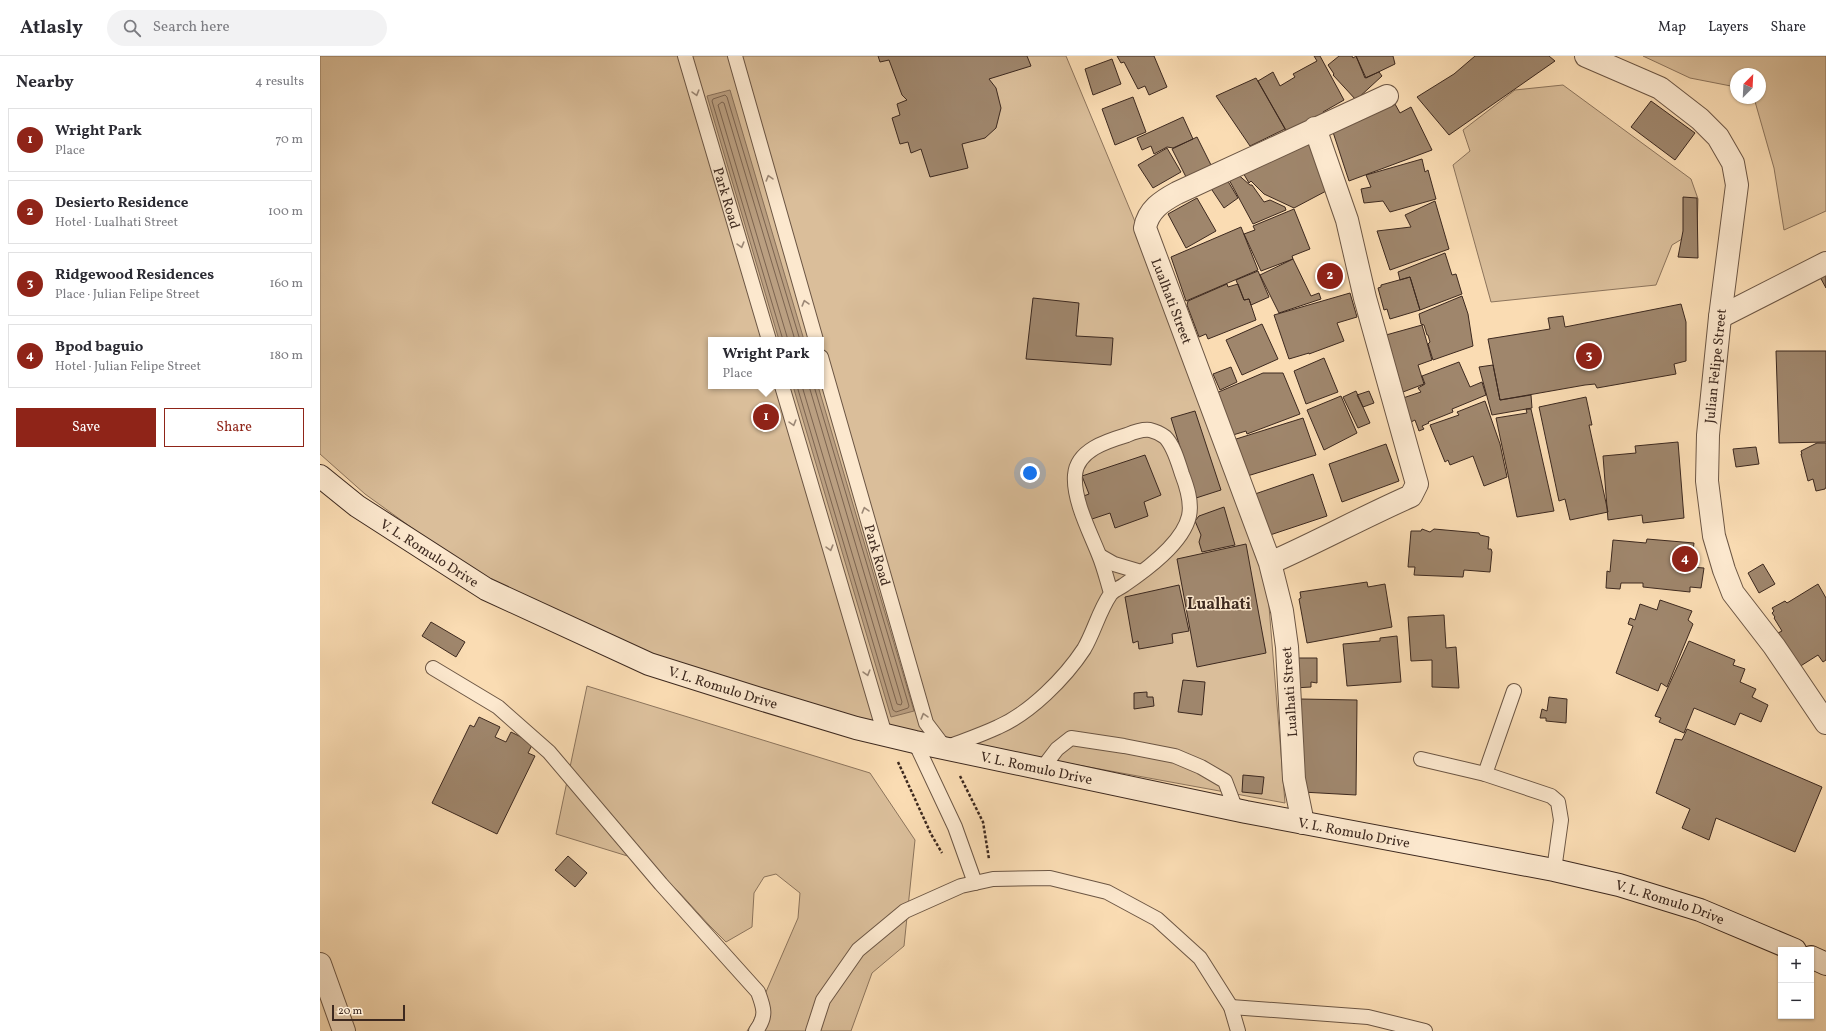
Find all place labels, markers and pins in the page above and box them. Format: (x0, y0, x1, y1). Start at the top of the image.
pin: 2 (1317, 261, 1343, 291)
pin: 3 (1576, 341, 1602, 371)
pin: 1 (753, 402, 779, 432)
pin: 4 (1672, 544, 1698, 574)

